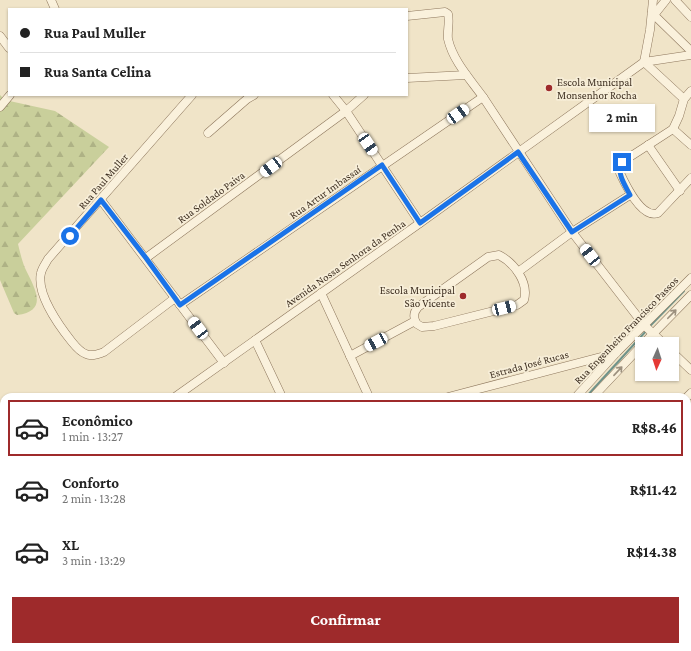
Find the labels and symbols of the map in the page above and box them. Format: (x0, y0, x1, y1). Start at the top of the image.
place label: Escola Municipal Monsenhor Rocha (557, 76, 637, 101)
marker: Escola Municipal Monsenhor Rocha (544, 83, 554, 93)
car (445, 102, 471, 126)
callout: 2 min (589, 104, 655, 132)
car (356, 131, 380, 157)
street label: Rua Paul Muller (76, 151, 130, 211)
route end (613, 153, 631, 171)
car (258, 155, 284, 179)
street label: Rua Artur Imbassaí (287, 162, 364, 221)
street label: Rua Soldado Paiva (175, 169, 247, 225)
street label: Avenida Nossa Senhora da Penha (283, 217, 407, 309)
route start (61, 227, 79, 245)
car (578, 242, 602, 268)
street label: Rua Engenheiro Francisco Passos (572, 274, 681, 387)
place label: Escola Municipal São Vicente (380, 284, 455, 309)
marker: Escola Municipal São Vicente (458, 291, 468, 301)
car (491, 299, 517, 317)
one-way arrow (667, 309, 677, 319)
car (186, 315, 210, 341)
car (363, 331, 389, 353)
north arrow (635, 337, 679, 381)
street label: Estrada José Rucas (488, 348, 570, 381)
one-way arrow (613, 366, 623, 376)

